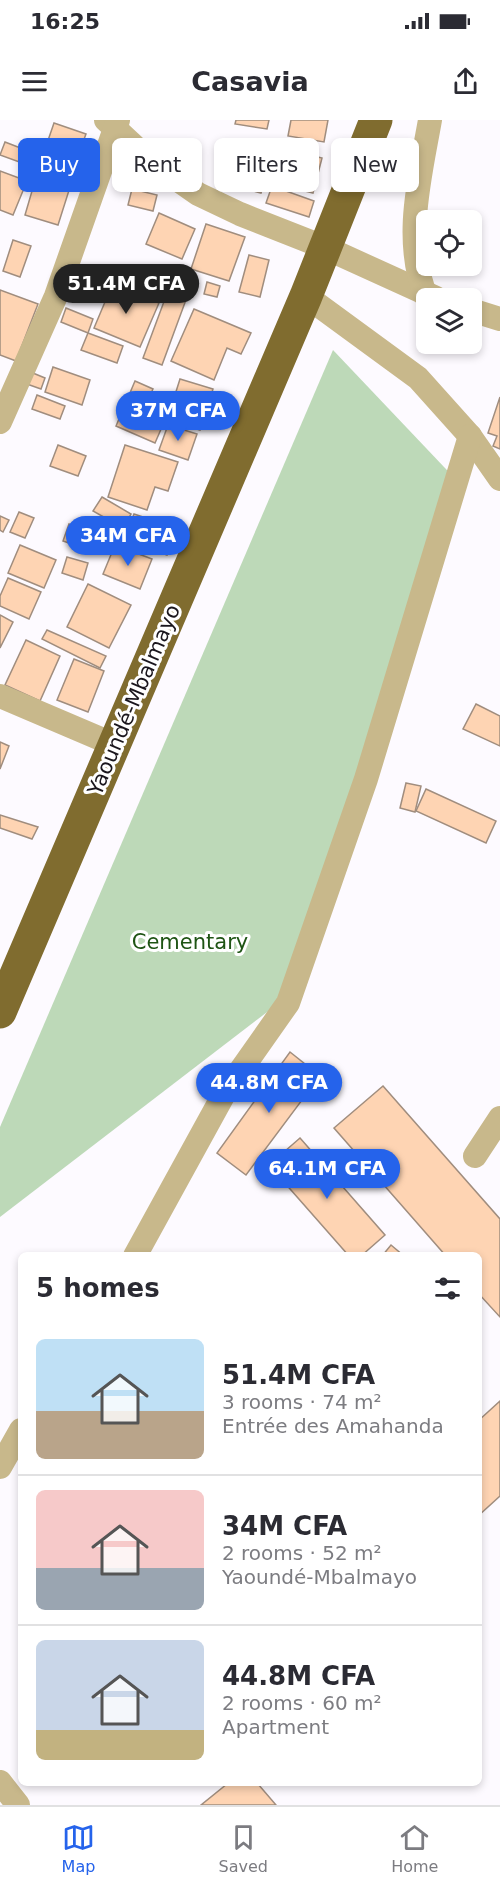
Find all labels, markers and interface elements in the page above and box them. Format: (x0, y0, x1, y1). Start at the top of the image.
text: 16:25 (30, 9, 100, 34)
icon: menu (18, 65, 51, 98)
icon: share (449, 65, 482, 98)
text: Casavia (191, 66, 309, 97)
chip: Buy (18, 138, 100, 192)
chip: Rent (112, 138, 202, 192)
chip: Filters (214, 138, 319, 192)
chip: New (331, 138, 419, 192)
map controls (416, 210, 482, 354)
button: locate (416, 210, 482, 276)
pin: 51.4M CFA (57, 264, 195, 315)
text: 51.4M CFA (67, 271, 185, 295)
button: layers (416, 288, 482, 354)
pin: 37M CFA (123, 391, 233, 442)
text: 37M CFA (130, 398, 226, 422)
pin: 34M CFA (73, 516, 183, 567)
text: 34M CFA (80, 523, 176, 547)
street label: Yaoundé-Mbalmayo (83, 601, 185, 800)
park label: Cementary (132, 930, 248, 954)
pin: 44.8M CFA (200, 1063, 338, 1114)
text: 44.8M CFA (210, 1070, 328, 1094)
pin: 64.1M CFA (258, 1149, 396, 1200)
text: 64.1M CFA (268, 1156, 386, 1180)
icon: filters (431, 1272, 464, 1305)
text: 5 homes (36, 1273, 160, 1303)
text: 51.4M CFA (222, 1360, 375, 1390)
icon: home (84, 1363, 156, 1435)
text: 3 rooms · 74 m² (222, 1390, 382, 1414)
text: Entrée des Amahanda (222, 1414, 444, 1438)
text: 34M CFA (222, 1511, 347, 1541)
icon: home (84, 1514, 156, 1586)
text: 2 rooms · 52 m² (222, 1541, 382, 1565)
text: Yaoundé-Mbalmayo (222, 1565, 417, 1589)
text: 44.8M CFA (222, 1661, 375, 1691)
icon: home (84, 1664, 156, 1736)
text: 2 rooms · 60 m² (222, 1691, 382, 1715)
text: Apartment (222, 1715, 329, 1739)
tab: Map (62, 1821, 95, 1876)
tab: Saved (219, 1821, 268, 1876)
tab: Home (391, 1821, 438, 1876)

